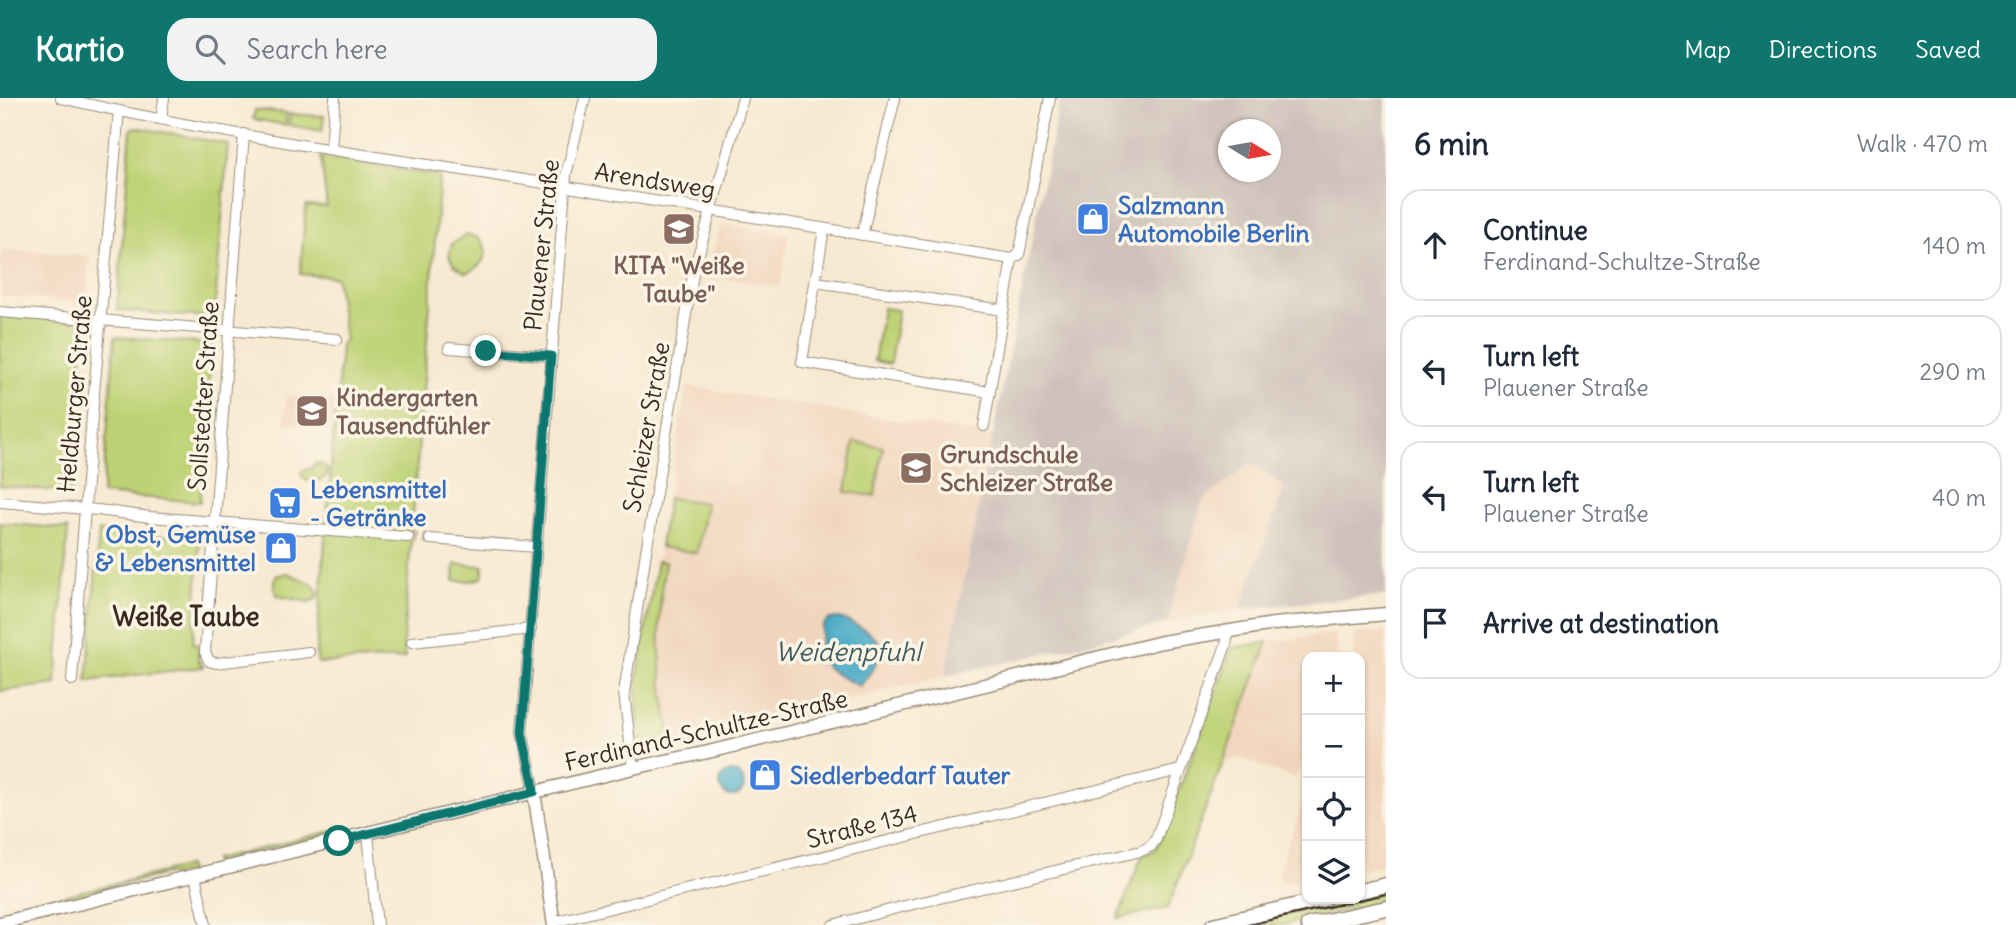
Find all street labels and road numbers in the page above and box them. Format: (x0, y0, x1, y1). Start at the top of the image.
street label: Arendsweg (593, 156, 717, 204)
street label: Plauener Straße (517, 157, 565, 333)
street label: Heldburger Straße (50, 294, 98, 494)
street label: Sollstedter Straße (181, 300, 225, 492)
street label: Schleizer Straße (616, 339, 676, 515)
street label: Ferdinand-Schultze-Straße (561, 683, 851, 777)
street label: Straße 134 (804, 798, 920, 854)

